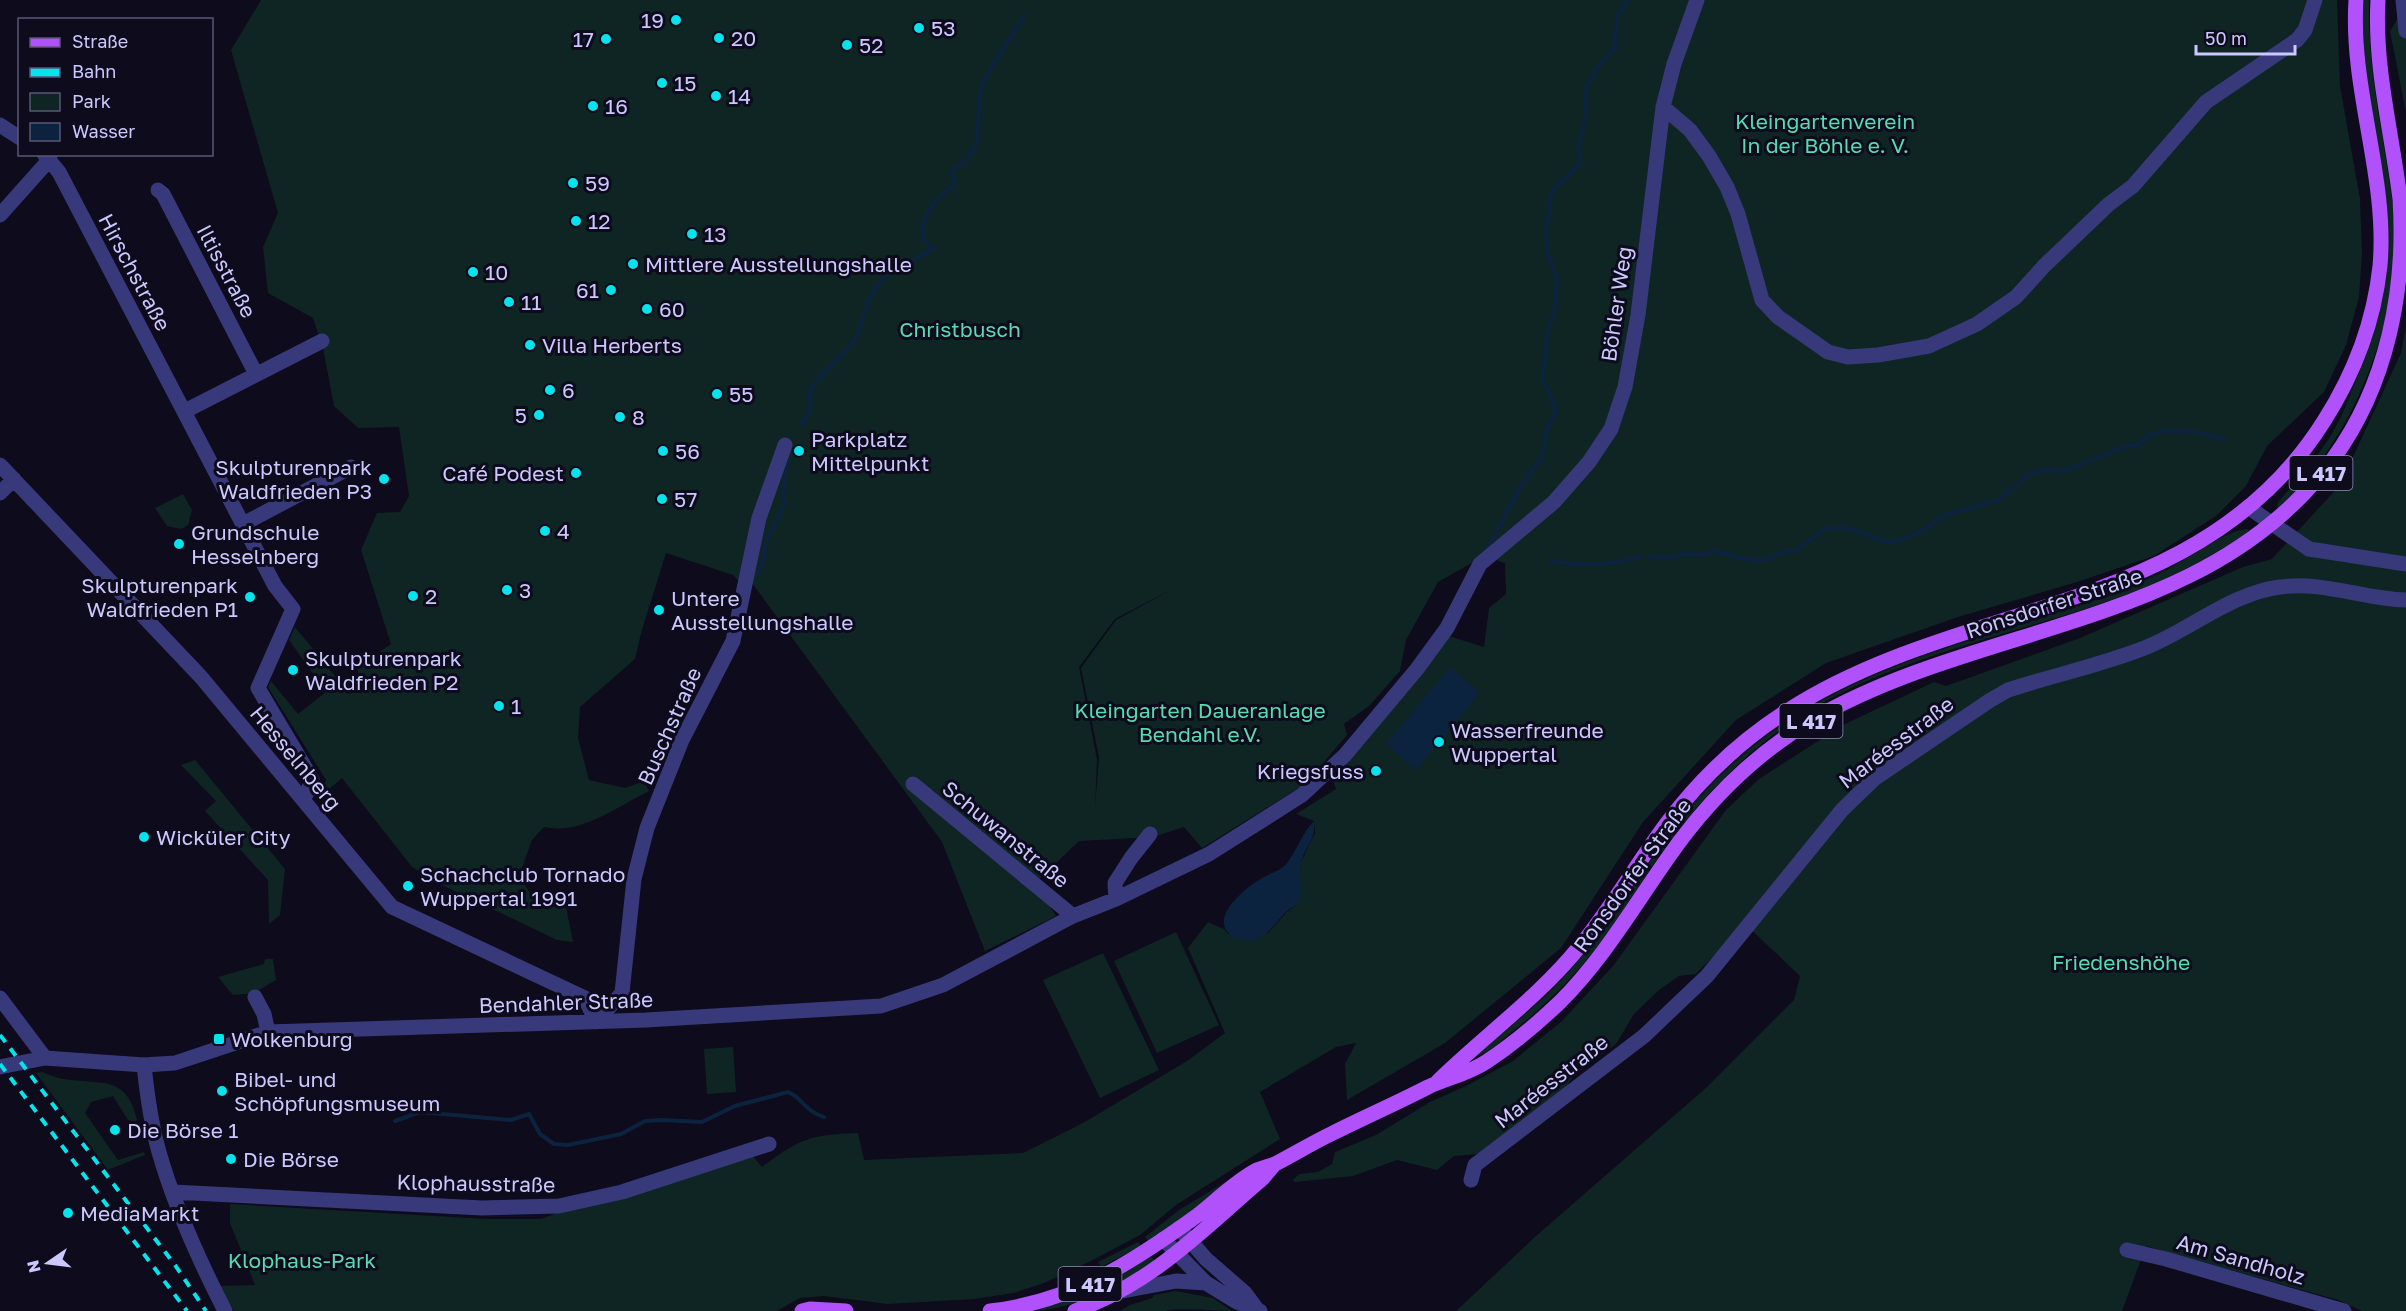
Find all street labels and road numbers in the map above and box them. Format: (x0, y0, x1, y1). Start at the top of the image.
street label: Hirschstraße (93, 209, 177, 335)
street label: Iltisstraße (192, 220, 262, 322)
street label: Böhler Weg (1595, 245, 1637, 363)
road number: L 417 (2290, 456, 2352, 490)
street label: Ronsdorfer Straße (1963, 562, 2145, 644)
street label: Buschstraße (631, 663, 707, 789)
street label: Maréesstraße (1833, 690, 1959, 794)
street label: Hesselnberg (245, 701, 347, 815)
road number: L 417 (1780, 704, 1842, 738)
street label: Schuwanstraße (937, 775, 1075, 893)
street label: Ronsdorfer Straße (1568, 793, 1696, 957)
street label: Bendahler Straße (478, 986, 654, 1018)
street label: Maréesstraße (1489, 1029, 1613, 1133)
street label: Klophausstraße (396, 1169, 556, 1197)
street label: Am Sandholz (2174, 1228, 2308, 1290)
road number: L 417 (1058, 1267, 1122, 1301)

